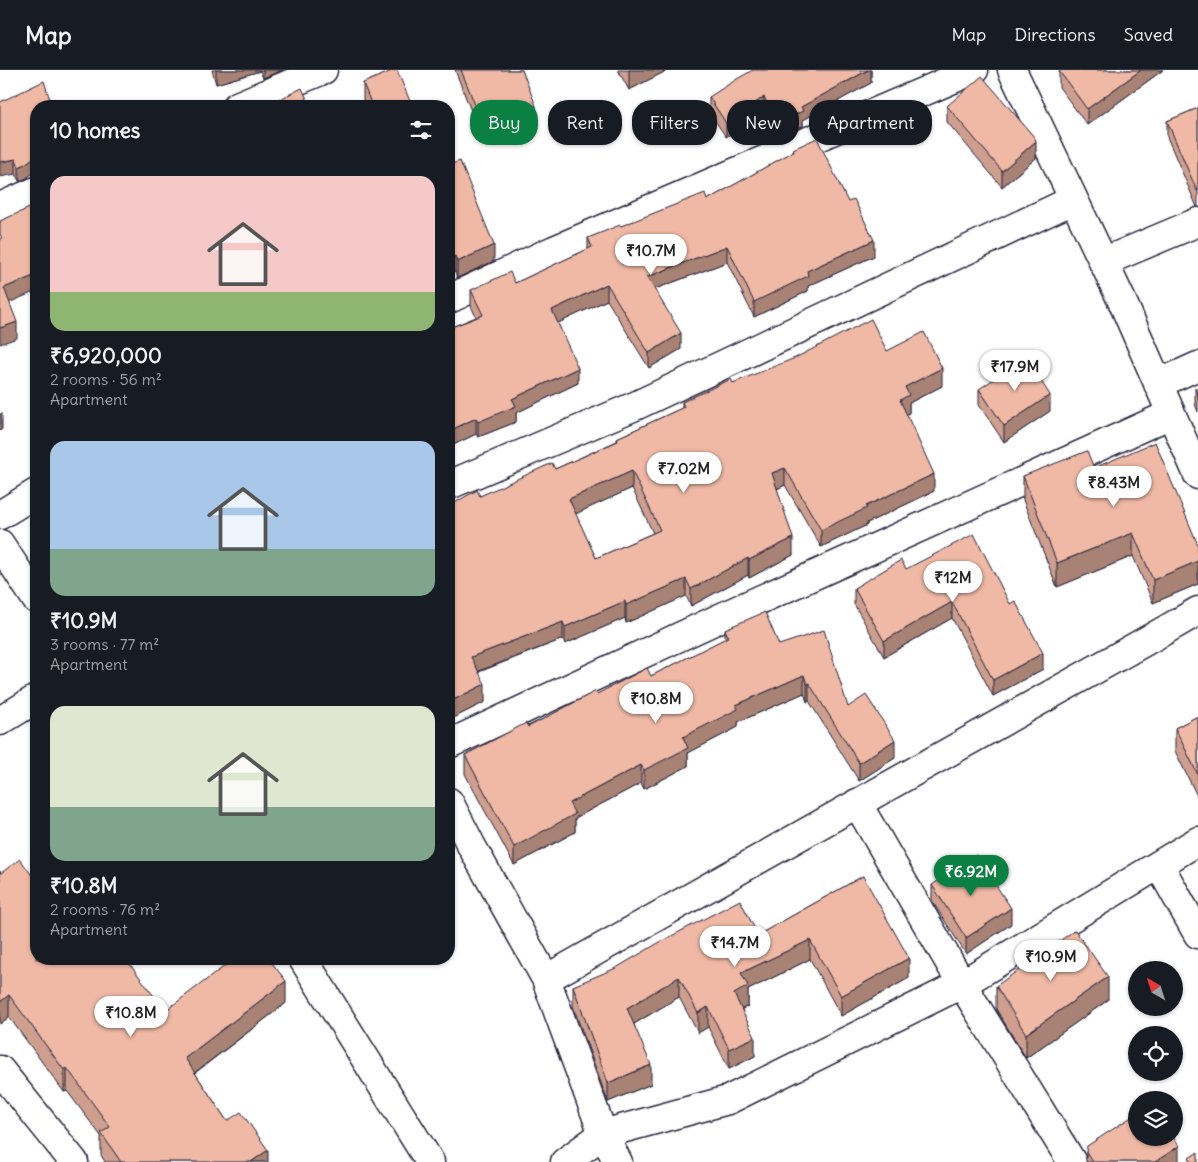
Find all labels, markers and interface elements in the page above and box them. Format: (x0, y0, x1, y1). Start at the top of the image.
text: Map (25, 20, 72, 50)
text: Map (951, 23, 986, 46)
text: Directions (1014, 23, 1096, 46)
text: Saved (1124, 23, 1173, 46)
chip: Buy (470, 100, 538, 145)
chip: Rent (548, 100, 622, 145)
chip: Filters (632, 100, 717, 145)
chip: New (727, 100, 799, 145)
chip: Apartment (809, 100, 932, 145)
icon: filters (407, 116, 435, 144)
text: 10 homes (50, 117, 140, 144)
icon: home (198, 209, 288, 299)
pin: ₹10.7M (610, 234, 692, 276)
text: ₹10.7M (626, 240, 676, 260)
text: ₹6,920,000 (50, 342, 162, 369)
pin: ₹17.9M (974, 350, 1056, 392)
text: ₹17.9M (991, 356, 1039, 376)
text: 2 rooms · 56 m² (50, 369, 162, 389)
text: Apartment (50, 389, 128, 409)
pin: ₹7.02M (643, 452, 725, 494)
text: ₹7.02M (658, 458, 710, 478)
pin: ₹8.43M (1073, 466, 1155, 508)
text: ₹8.43M (1088, 472, 1140, 492)
icon: home (198, 474, 288, 564)
pin: ₹12M (923, 560, 983, 603)
text: ₹12M (934, 567, 972, 587)
text: ₹10.9M (50, 607, 118, 634)
text: 3 rooms · 77 m² (50, 634, 159, 654)
text: Apartment (50, 654, 128, 674)
pin: ₹10.8M (615, 682, 697, 724)
text: ₹10.8M (630, 688, 682, 708)
icon: home (198, 739, 288, 829)
pin: ₹6.92M (930, 854, 1012, 897)
text: ₹6.92M (945, 861, 997, 881)
text: ₹10.8M (50, 872, 118, 899)
text: 2 rooms · 76 m² (50, 899, 160, 919)
text: Apartment (50, 919, 128, 939)
pin: ₹14.7M (694, 926, 776, 968)
text: ₹14.7M (711, 932, 759, 952)
pin: ₹10.9M (1010, 940, 1092, 982)
text: ₹10.9M (1025, 946, 1077, 966)
north arrow (1128, 961, 1182, 1016)
map controls (1128, 961, 1183, 1146)
pin: ₹10.8M (90, 996, 172, 1038)
text: ₹10.8M (105, 1002, 157, 1022)
button: locate (1128, 1026, 1183, 1081)
button: layers (1128, 1091, 1183, 1146)

